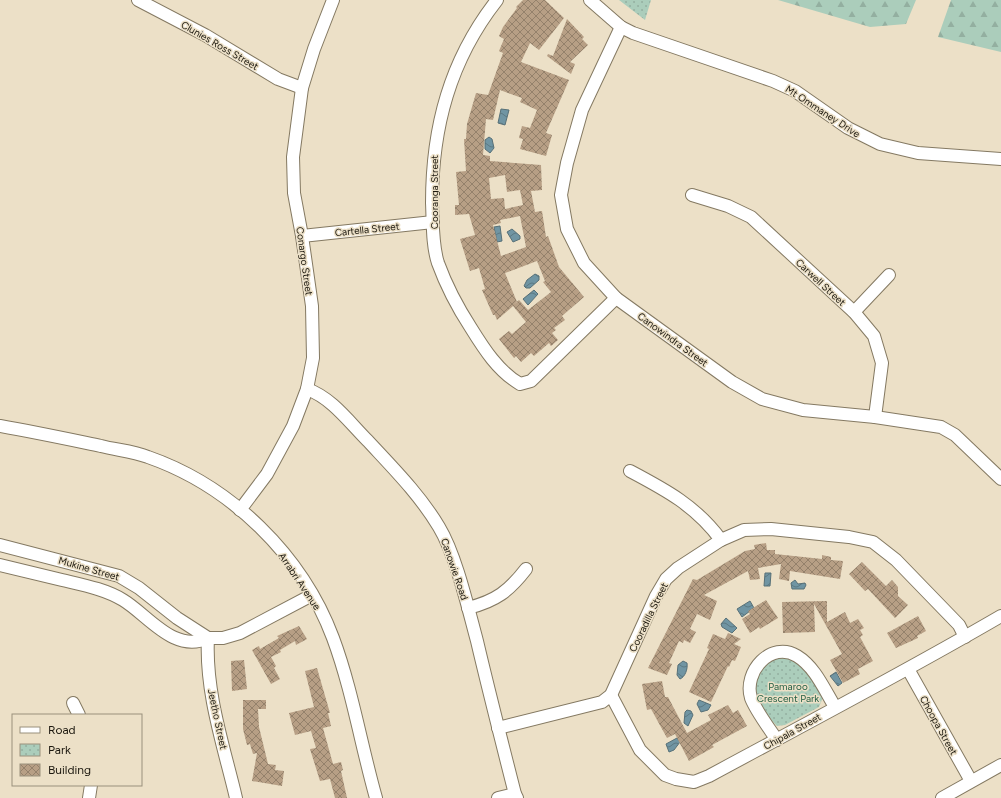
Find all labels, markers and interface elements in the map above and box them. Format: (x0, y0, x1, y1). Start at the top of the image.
street label: Clunies Ross Street (179, 18, 261, 73)
street label: Mt Ommaney Drive (783, 82, 863, 141)
street label: Cooranga Street (428, 155, 441, 229)
street label: Cartella Street (334, 220, 400, 239)
street label: Conargo Street (293, 226, 316, 296)
street label: Carwell Street (793, 256, 849, 309)
street label: Canowindra Street (635, 309, 711, 370)
street label: Canowie Road (438, 536, 471, 602)
street label: Arrabri Avenue (276, 550, 324, 613)
street label: Mukine Street (57, 554, 121, 583)
street label: Cooradilla Street (626, 580, 671, 654)
park label: Pamaroo Crescent Park (757, 680, 819, 705)
street label: Jeetho Street (205, 688, 230, 751)
street label: Choopa Street (917, 693, 960, 757)
street label: Chipala Street (761, 710, 824, 753)
legend (12, 714, 142, 786)
text: Road (48, 723, 76, 737)
text: Park (48, 743, 71, 757)
text: Building (48, 763, 91, 777)

